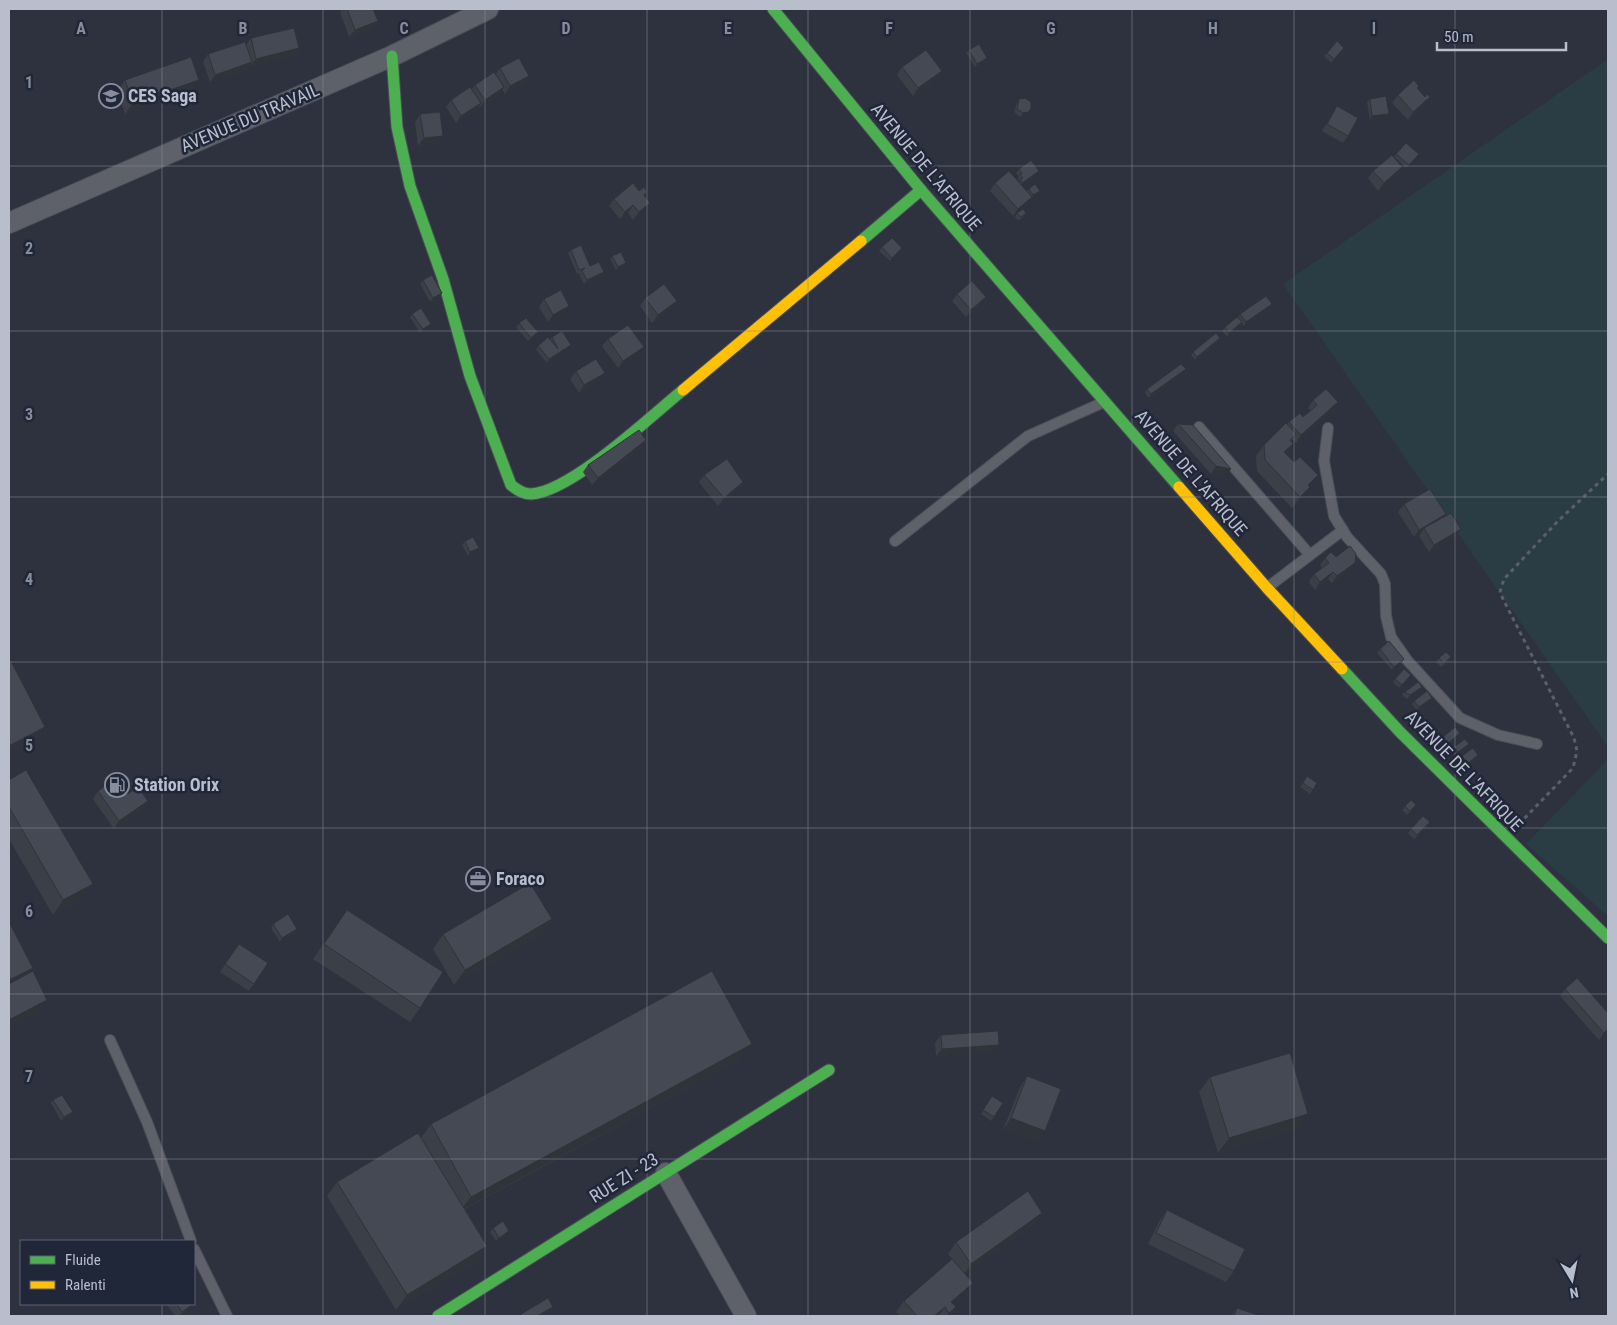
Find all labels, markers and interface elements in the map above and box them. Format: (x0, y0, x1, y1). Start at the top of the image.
text: A (76, 19, 86, 38)
text: B (239, 19, 248, 38)
text: C (399, 19, 409, 38)
text: D (561, 19, 571, 38)
text: E (724, 19, 732, 38)
text: F (885, 19, 893, 38)
text: G (1046, 19, 1056, 38)
text: H (1208, 19, 1218, 38)
text: I (1372, 19, 1376, 38)
scale bar (1437, 20, 1566, 52)
text: 50 m (1444, 28, 1474, 46)
text: 1 (25, 73, 33, 92)
street label: AVENUE DU TRAVAIL (177, 79, 323, 156)
school or university icon: CES Saga (98, 83, 124, 109)
place label: CES Saga (128, 85, 197, 106)
street label: AVENUE DE L'AFRIQUE (867, 99, 986, 235)
text: 2 (25, 239, 33, 258)
text: 3 (25, 405, 33, 424)
street label: AVENUE DE L'AFRIQUE (1131, 405, 1252, 540)
text: 4 (25, 570, 33, 589)
street label: AVENUE DE L'AFRIQUE (1401, 706, 1528, 836)
text: 5 (25, 736, 33, 755)
fuel station icon: Station Orix (104, 772, 130, 798)
place label: Station Orix (134, 774, 219, 795)
office icon: Foraco (465, 866, 491, 892)
place label: Foraco (496, 868, 545, 889)
text: 6 (25, 902, 33, 921)
text: 7 (25, 1067, 33, 1086)
street label: RUE ZI - 23 (585, 1148, 662, 1207)
legend (20, 1240, 195, 1305)
text: Fluide (65, 1251, 101, 1269)
north arrow (1547, 1255, 1597, 1305)
text: Ralenti (65, 1276, 106, 1294)
text: N (1569, 1284, 1580, 1301)

